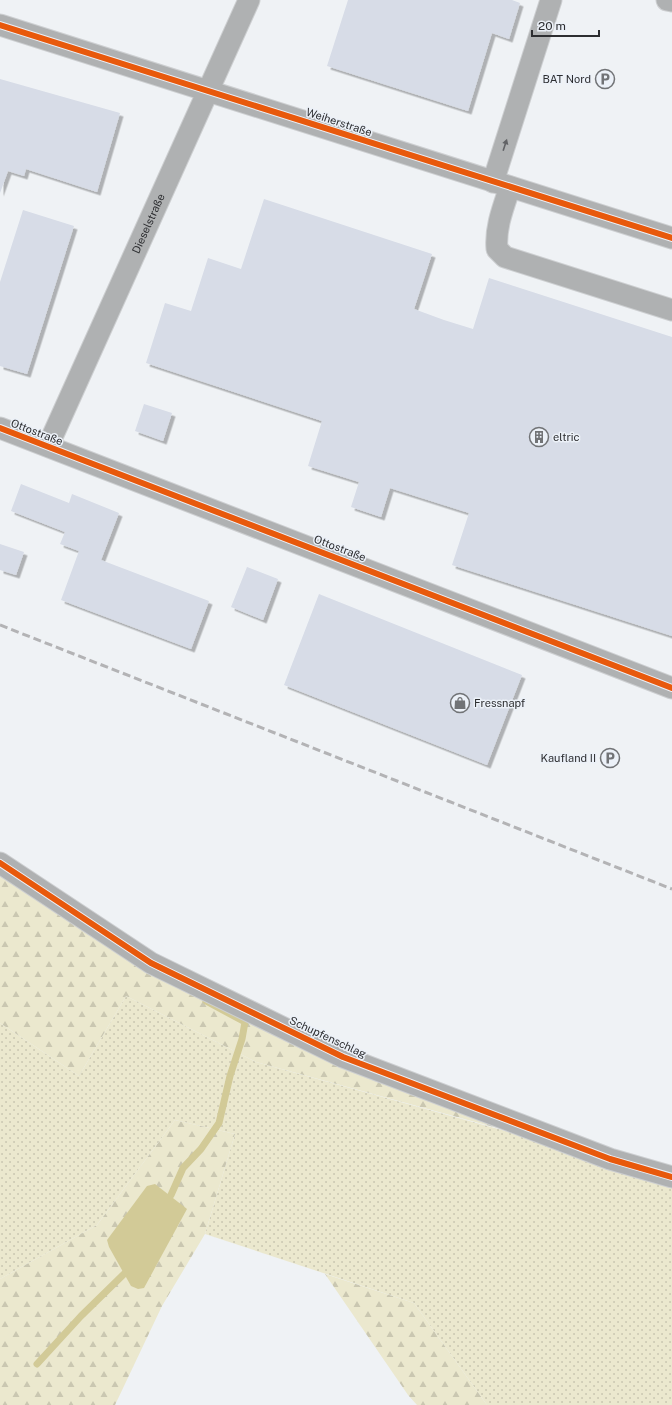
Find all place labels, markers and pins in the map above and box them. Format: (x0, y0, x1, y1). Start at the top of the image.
parking icon: BAT Nord (594, 68, 616, 90)
place label: BAT Nord (542, 73, 591, 85)
building icon: eltric (528, 426, 550, 448)
place label: eltric (553, 431, 579, 443)
shop icon: Fressnapf (449, 692, 471, 714)
place label: Fressnapf (474, 697, 526, 709)
parking icon: Kaufland II (599, 747, 621, 769)
place label: Kaufland II (541, 752, 596, 764)

